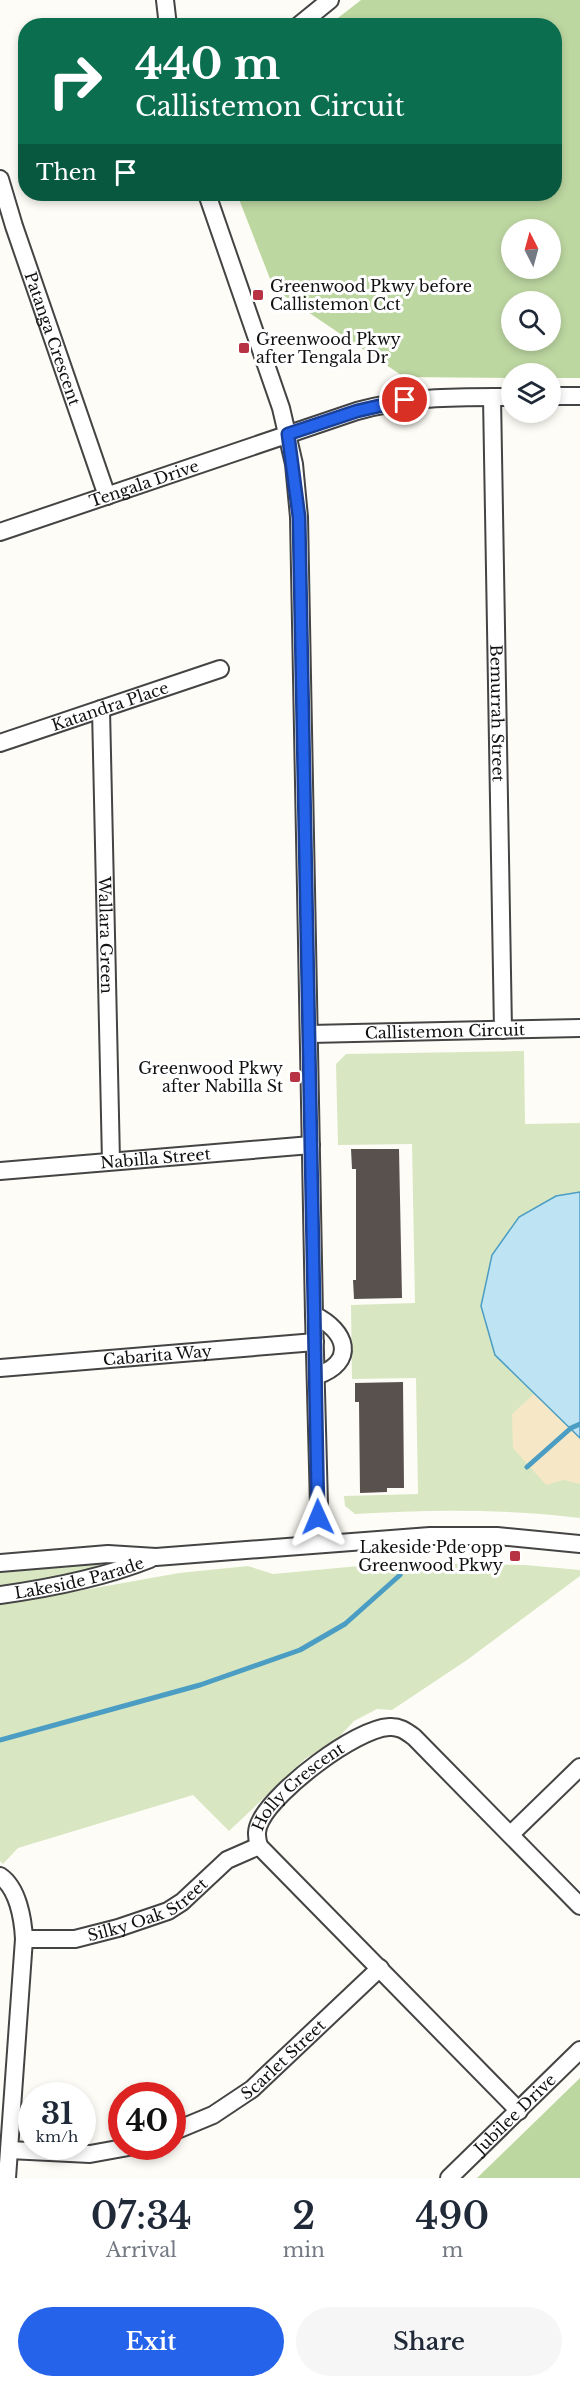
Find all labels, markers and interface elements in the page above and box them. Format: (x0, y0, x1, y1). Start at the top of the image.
text: 440 m (135, 38, 280, 90)
icon: right (36, 42, 114, 120)
text: Callistemon Circuit (135, 90, 405, 123)
icon: arrive (109, 156, 142, 189)
text: Then (36, 159, 97, 186)
north arrow (501, 219, 561, 279)
map controls (501, 219, 561, 423)
street label: Patanga Crescent (20, 269, 85, 408)
place label: Greenwood Pkwy before Callistemon Cct (270, 276, 472, 314)
marker: Greenwood Pkwy before Callistemon Cct (251, 288, 265, 302)
button: search (501, 291, 561, 351)
place label: Greenwood Pkwy after Tengala Dr (256, 329, 402, 367)
marker: Greenwood Pkwy after Tengala Dr (237, 341, 251, 355)
button: layers (501, 363, 561, 423)
pin (379, 374, 430, 425)
icon: arrive (388, 383, 421, 416)
street label: Tengala Drive (87, 455, 201, 511)
street label: Bemurrah Street (486, 644, 509, 782)
street label: Katandra Place (49, 677, 171, 735)
street label: Wallara Green (95, 875, 117, 994)
street label: Callistemon Circuit (365, 1019, 525, 1043)
place label: Greenwood Pkwy after Nabilla St (138, 1058, 284, 1096)
marker: Greenwood Pkwy after Nabilla St (288, 1070, 302, 1084)
street label: Nabilla Street (100, 1143, 211, 1173)
street label: Cabarita Way (102, 1340, 213, 1369)
position arrow (286, 1485, 350, 1549)
place label: Lakeside Pde opp Greenwood Pkwy (358, 1537, 504, 1575)
marker: Lakeside Pde opp Greenwood Pkwy (508, 1549, 522, 1563)
street label: Lakeside Parade (13, 1552, 147, 1603)
street label: Holly Crescent (247, 1738, 347, 1834)
street label: Silky Oak Street (85, 1874, 211, 1945)
street label: Scarlet Street (237, 2015, 329, 2104)
street label: Jubilee Drive (468, 2069, 560, 2159)
speed limit sign: 40 (108, 2082, 186, 2160)
text: 31 (41, 2095, 73, 2132)
text: km/h (36, 2127, 78, 2146)
text: 07:34 (91, 2194, 192, 2239)
text: 2 (292, 2194, 315, 2239)
text: 490 (416, 2194, 489, 2239)
text: Arrival (106, 2238, 177, 2262)
text: min (283, 2238, 325, 2262)
text: m (442, 2238, 463, 2262)
button: Exit (18, 2307, 284, 2376)
button: Share (296, 2307, 562, 2376)

